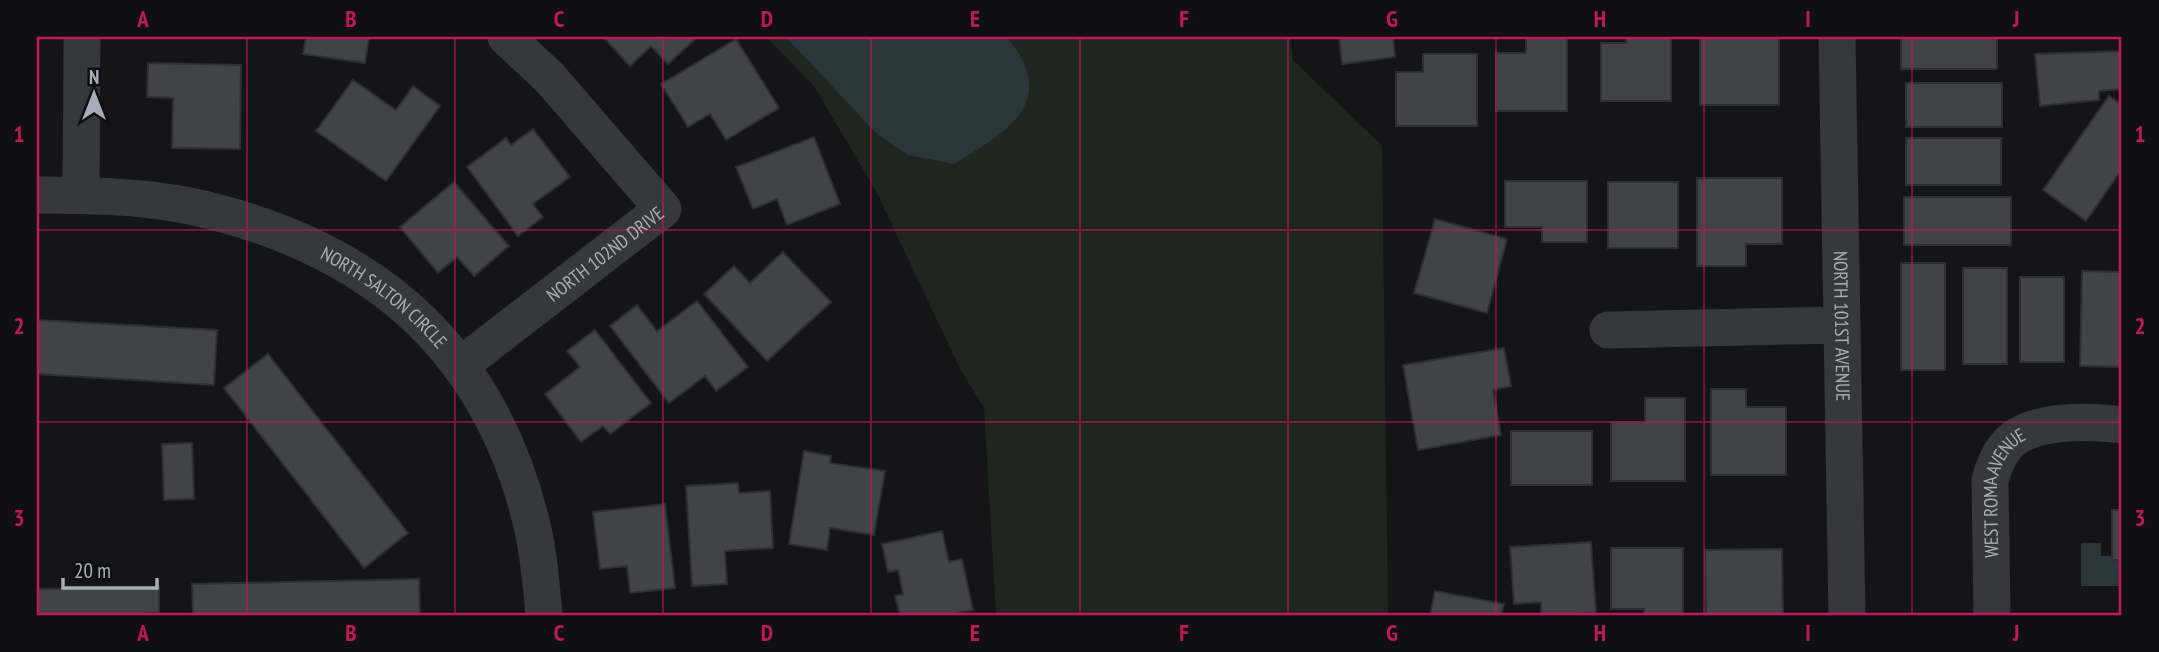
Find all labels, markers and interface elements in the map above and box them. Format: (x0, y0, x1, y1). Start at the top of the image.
text: A (136, 4, 149, 33)
text: B (345, 4, 357, 33)
text: C (554, 4, 565, 33)
text: D (761, 4, 773, 33)
text: E (970, 4, 980, 33)
text: F (1179, 4, 1189, 33)
text: G (1386, 4, 1398, 33)
text: H (1594, 4, 1606, 33)
text: I (1805, 4, 1811, 33)
text: J (2012, 4, 2019, 33)
north arrow (60, 60, 130, 130)
text: N (89, 65, 99, 89)
text: 1 (14, 119, 25, 148)
text: 1 (2135, 119, 2146, 148)
street label: NORTH 102ND DRIVE (541, 201, 669, 307)
street label: NORTH SALTON CIRCLE (317, 241, 452, 353)
street label: NORTH 101ST AVENUE (1829, 251, 1855, 401)
text: 2 (14, 311, 25, 340)
text: 2 (2135, 311, 2146, 340)
street label: WEST ROMA AVENUE (1978, 422, 2029, 558)
text: 3 (14, 503, 25, 532)
text: 3 (2135, 503, 2146, 532)
scale bar (63, 547, 158, 591)
text: 20 m (74, 557, 111, 584)
text: A (136, 618, 149, 647)
text: B (345, 618, 357, 647)
text: C (554, 618, 565, 647)
text: D (761, 618, 773, 647)
text: E (970, 618, 980, 647)
text: F (1179, 618, 1189, 647)
text: G (1386, 618, 1398, 647)
text: H (1594, 618, 1606, 647)
text: I (1805, 618, 1811, 647)
text: J (2012, 618, 2019, 647)

